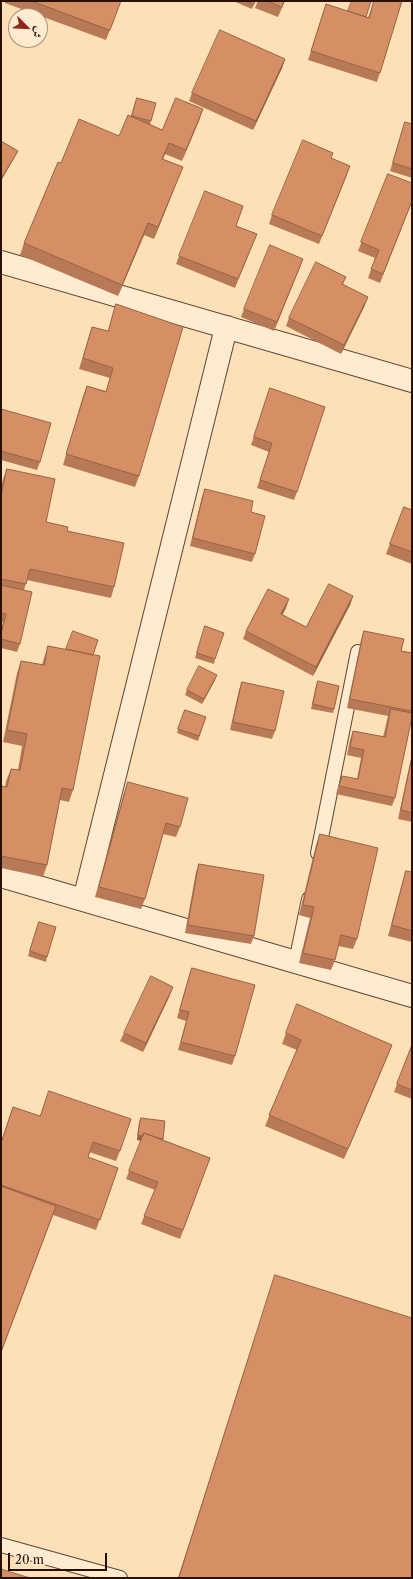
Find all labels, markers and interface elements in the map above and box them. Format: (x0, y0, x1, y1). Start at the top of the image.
north arrow (8, 8, 48, 48)
text: ش (29, 25, 47, 40)
scale bar (10, 1545, 109, 1571)
text: 20 m (15, 1552, 44, 1567)

